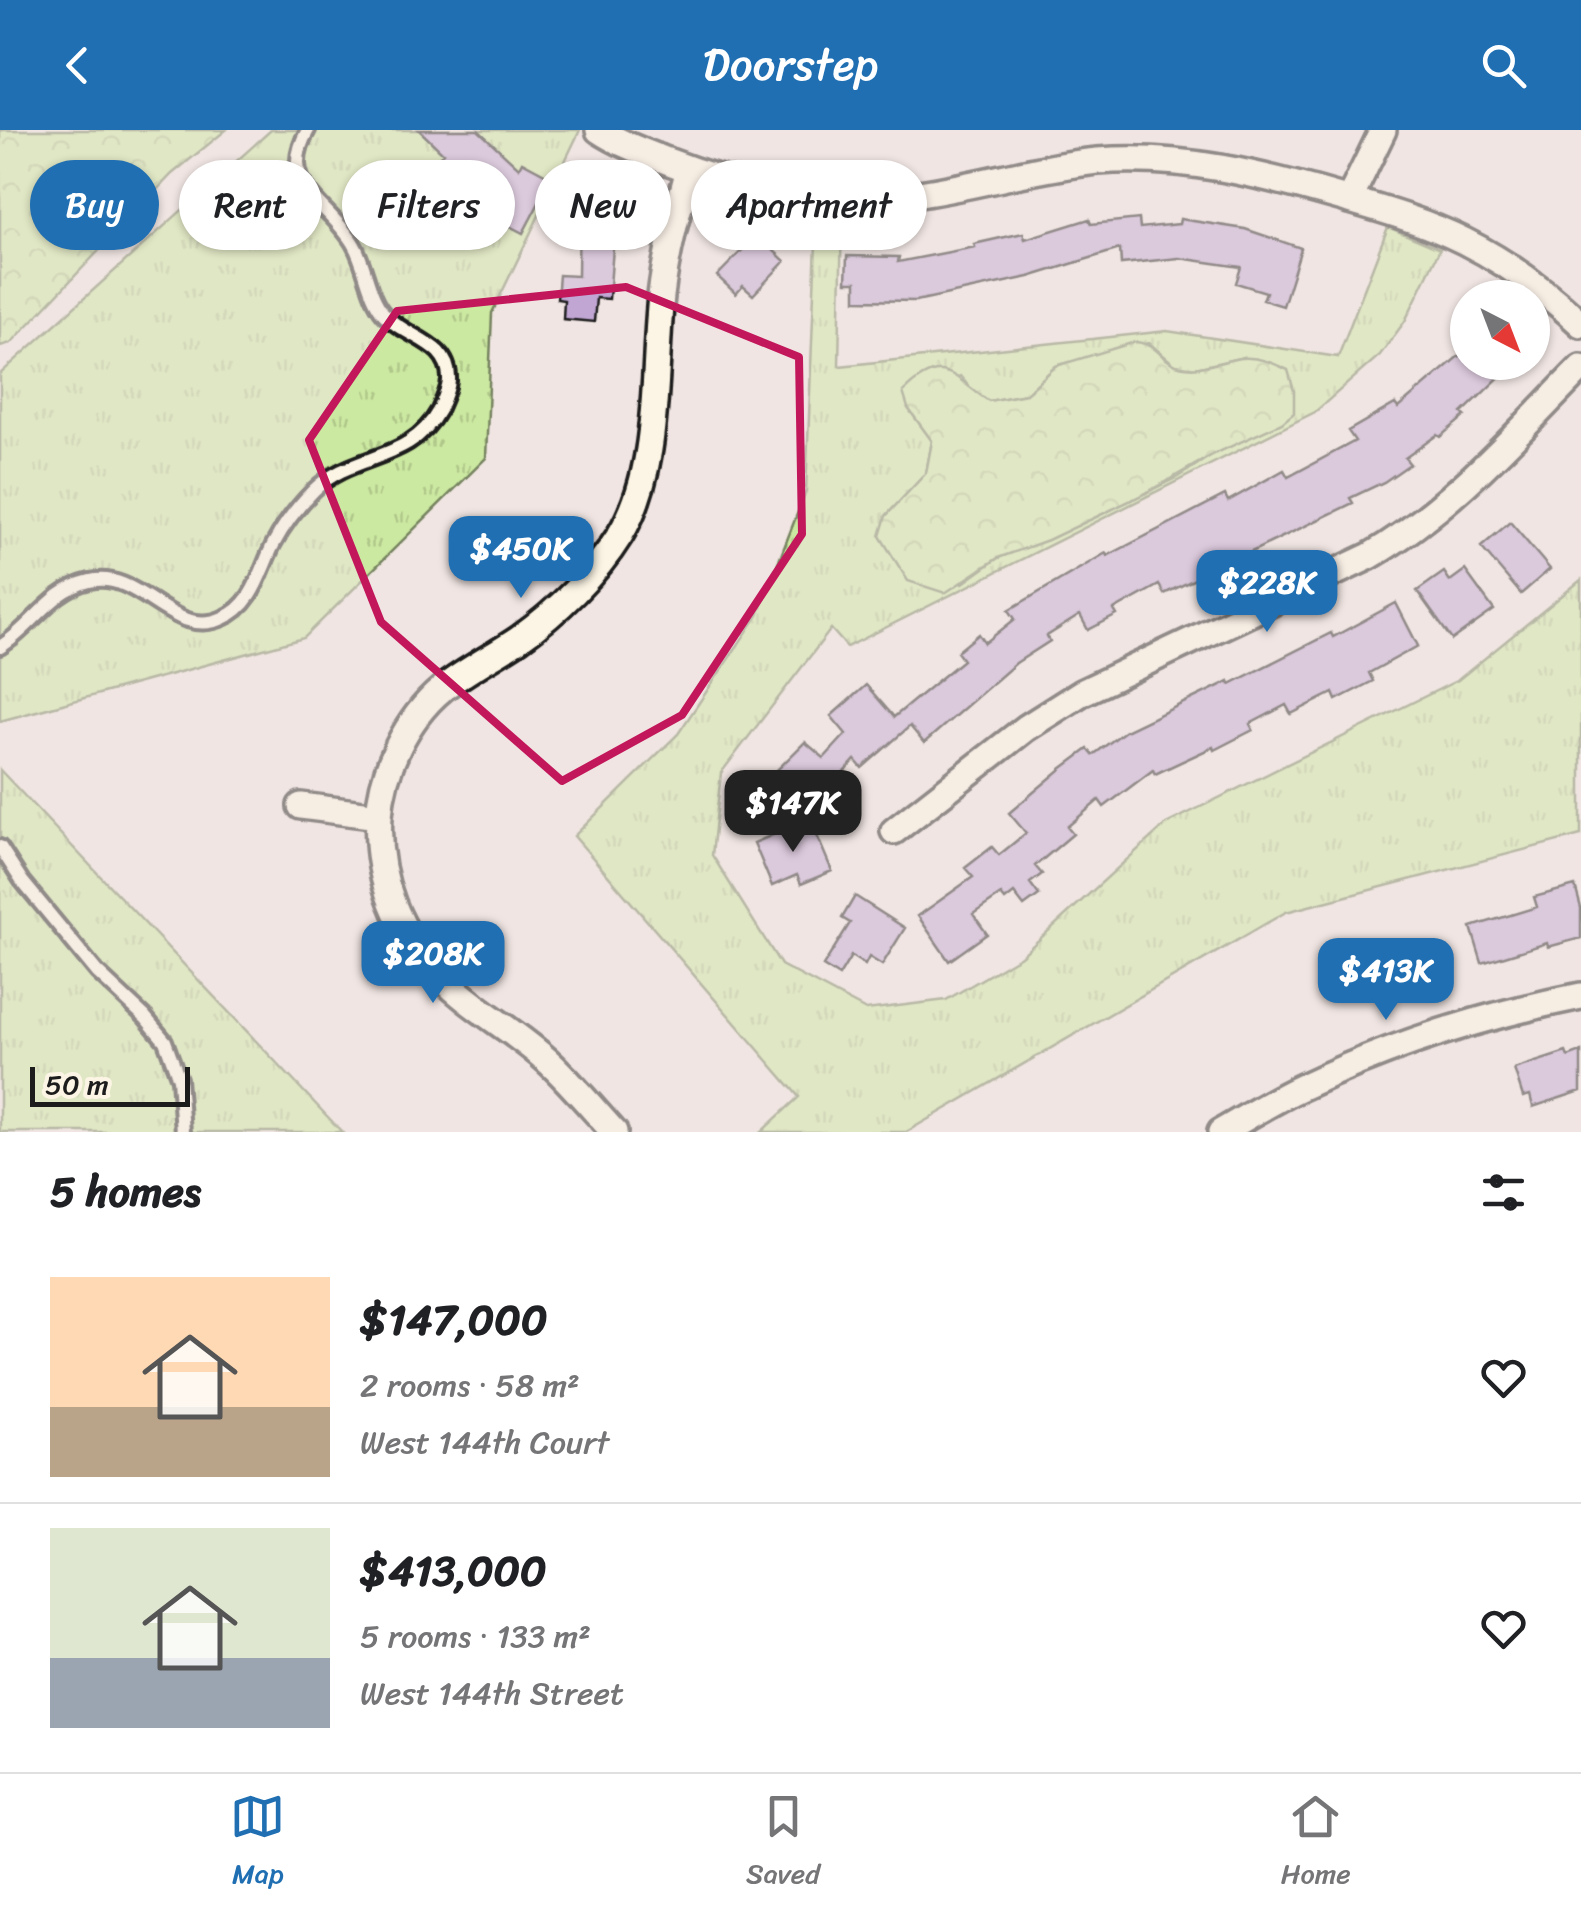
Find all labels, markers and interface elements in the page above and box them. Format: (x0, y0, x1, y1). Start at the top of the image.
text: Doorstep (703, 25, 878, 105)
icon: back (50, 38, 105, 93)
icon: search (1476, 38, 1531, 93)
chip: Buy (30, 160, 159, 250)
chip: Rent (179, 160, 322, 250)
chip: Filters (342, 160, 515, 250)
chip: New (535, 160, 671, 250)
chip: Apartment (691, 160, 927, 250)
north arrow (1450, 280, 1550, 380)
map controls (1450, 280, 1550, 380)
pin: $450K (451, 516, 591, 601)
text: $450K (471, 520, 571, 577)
pin: $228K (1197, 550, 1337, 635)
text: $228K (1218, 554, 1316, 611)
pin: $147K (723, 770, 863, 855)
text: $147K (747, 774, 840, 831)
pin: $208K (363, 921, 503, 1006)
text: $208K (384, 925, 482, 982)
pin: $413K (1316, 938, 1456, 1023)
text: $413K (1340, 942, 1432, 999)
text: 50 m (45, 1060, 109, 1109)
scale bar (30, 1062, 190, 1106)
text: 5 homes (50, 1155, 201, 1229)
icon: filters (1476, 1165, 1531, 1220)
text: $147,000 (360, 1283, 547, 1357)
icon: home (130, 1317, 250, 1437)
icon: heart (1476, 1350, 1531, 1405)
text: 2 rooms · 58 m² (360, 1357, 580, 1414)
text: West 144th Court (360, 1414, 609, 1471)
text: $413,000 (360, 1534, 547, 1608)
icon: home (130, 1568, 250, 1688)
icon: heart (1476, 1601, 1531, 1656)
text: 5 rooms · 133 m² (360, 1608, 591, 1665)
text: West 144th Street (360, 1665, 624, 1722)
tab: Map (230, 1789, 285, 1898)
tab: Saved (746, 1789, 820, 1898)
tab: Home (1281, 1789, 1351, 1898)

